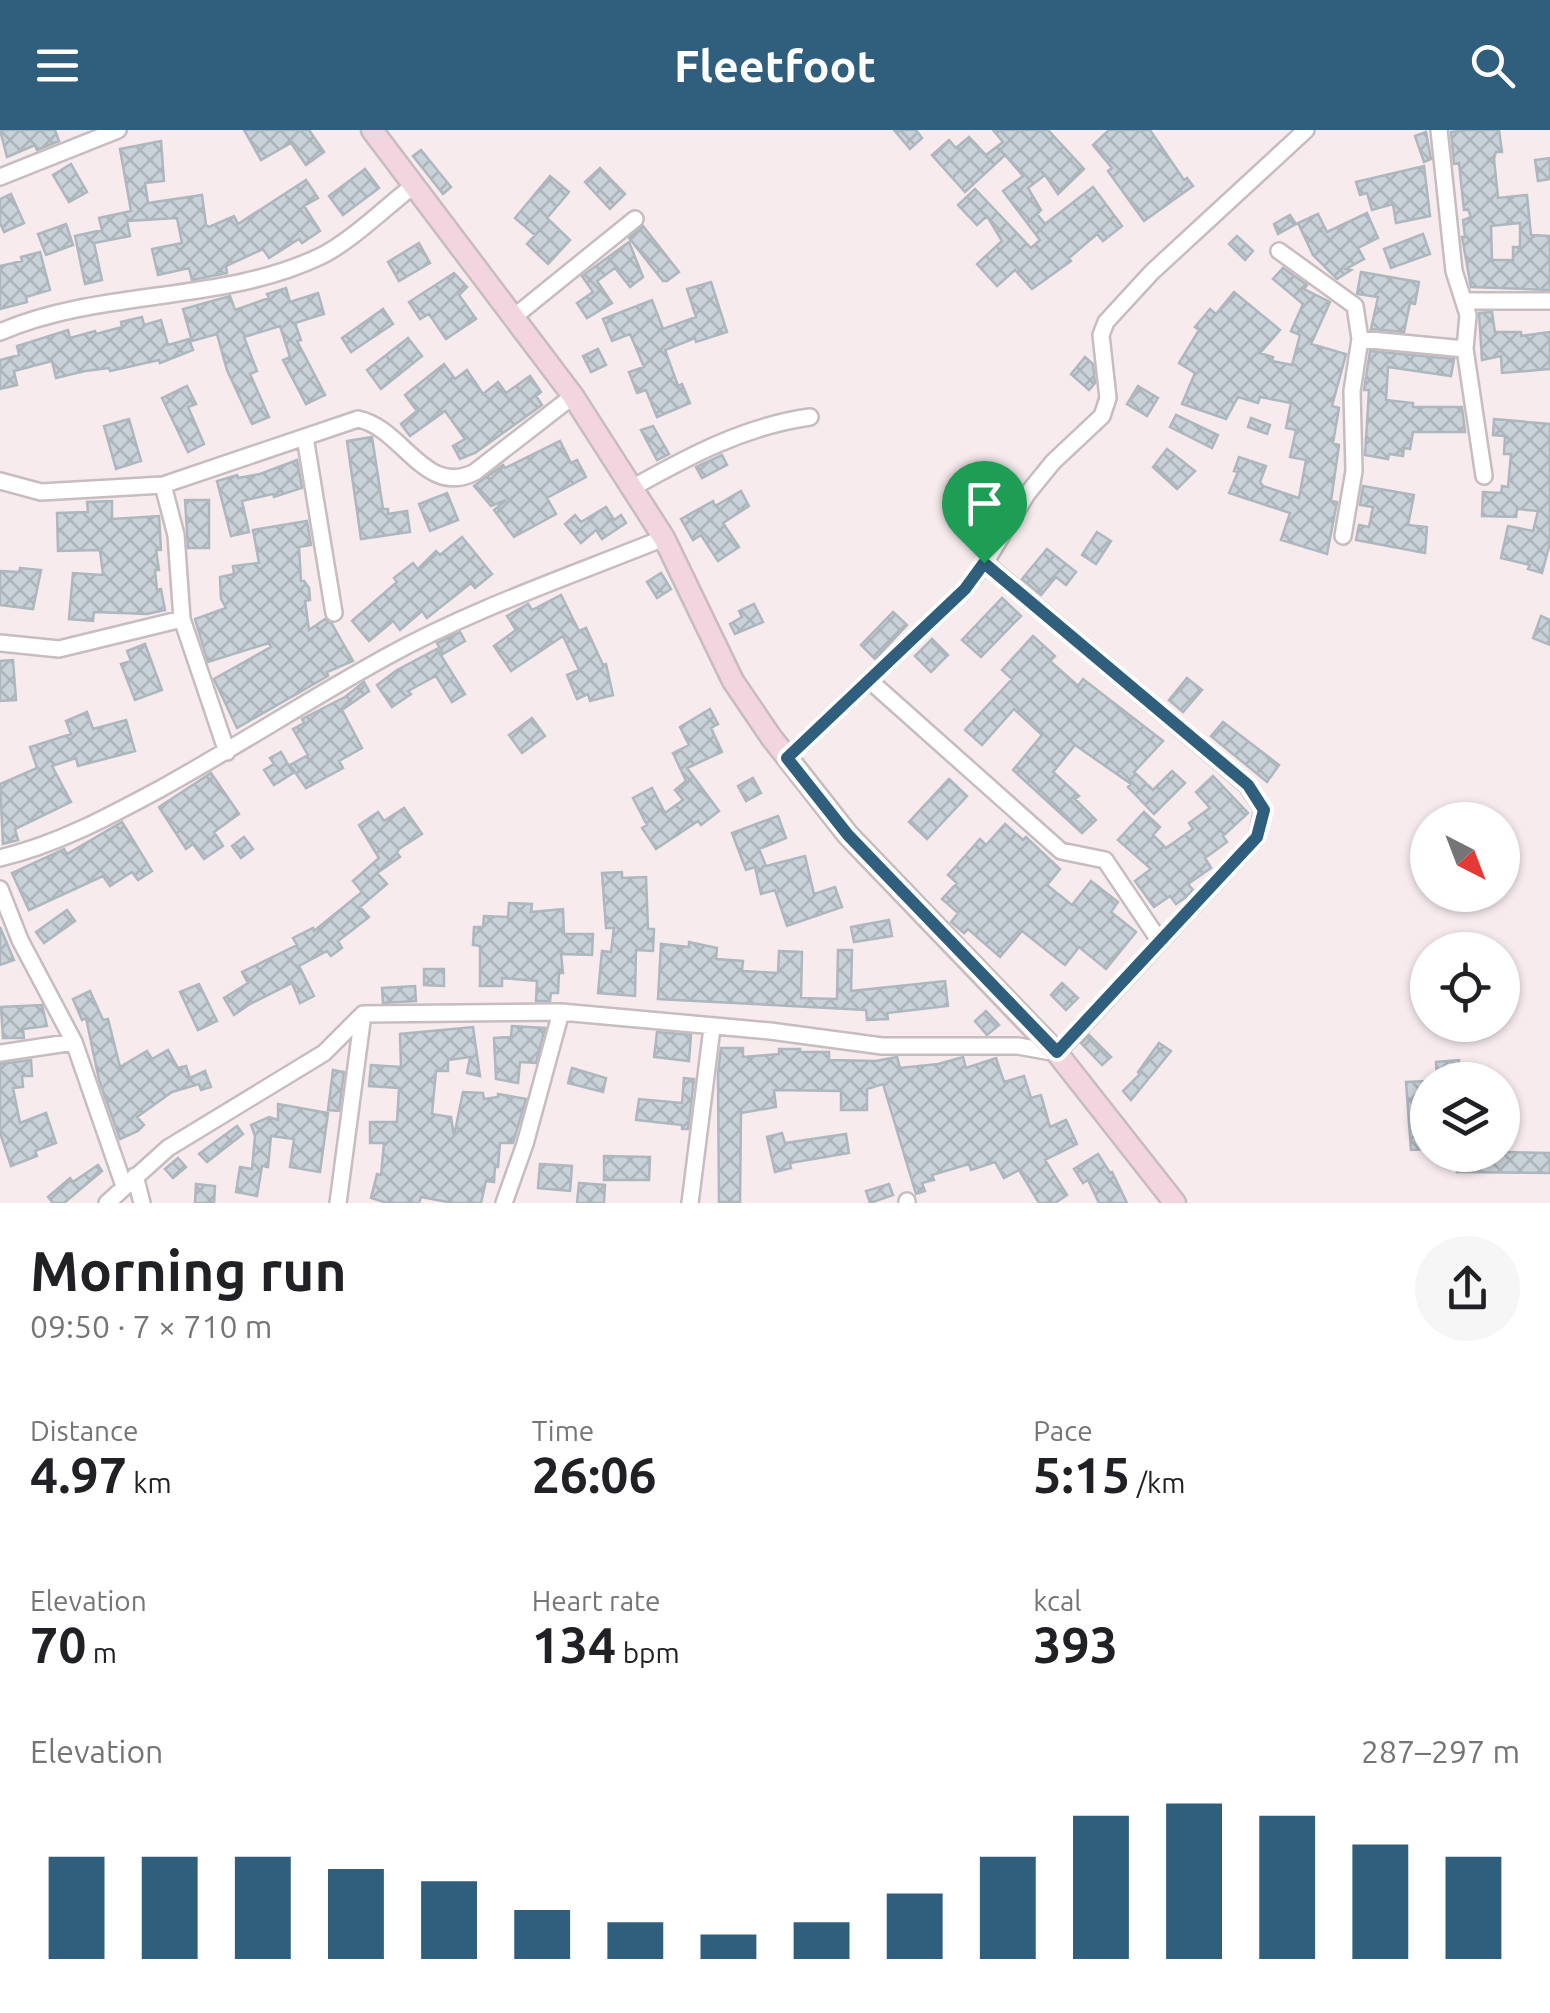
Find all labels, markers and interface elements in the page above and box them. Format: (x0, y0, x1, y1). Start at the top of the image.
icon: menu (30, 38, 85, 93)
icon: search (1465, 38, 1520, 93)
text: Fleetfoot (674, 40, 876, 91)
pin (942, 461, 1027, 564)
icon: arrive (957, 476, 1012, 531)
north arrow (1410, 802, 1520, 912)
map controls (1410, 802, 1520, 1172)
button: locate (1410, 932, 1520, 1042)
button: layers (1410, 1062, 1520, 1172)
button: share (1415, 1236, 1520, 1341)
text: Morning run (30, 1240, 347, 1301)
text: 09:50 · 7 × 710 m (30, 1308, 272, 1344)
text: Distance (30, 1415, 138, 1446)
text: Time (532, 1415, 594, 1446)
text: Pace (1033, 1415, 1093, 1446)
text: 4.97 (30, 1446, 127, 1502)
text: 26:06 (532, 1446, 657, 1502)
text: 5:15 (1033, 1446, 1130, 1502)
text: km (127, 1467, 172, 1498)
text: /km (1130, 1467, 1185, 1498)
text: Elevation (30, 1585, 147, 1616)
text: Heart rate (532, 1585, 660, 1616)
text: kcal (1033, 1585, 1082, 1616)
text: 70 (30, 1616, 86, 1672)
text: 134 (532, 1616, 616, 1672)
text: 393 (1033, 1616, 1118, 1672)
text: m (86, 1637, 117, 1668)
text: bpm (616, 1637, 680, 1668)
text: Elevation (30, 1733, 163, 1769)
text: 287–297 m (1361, 1733, 1520, 1769)

